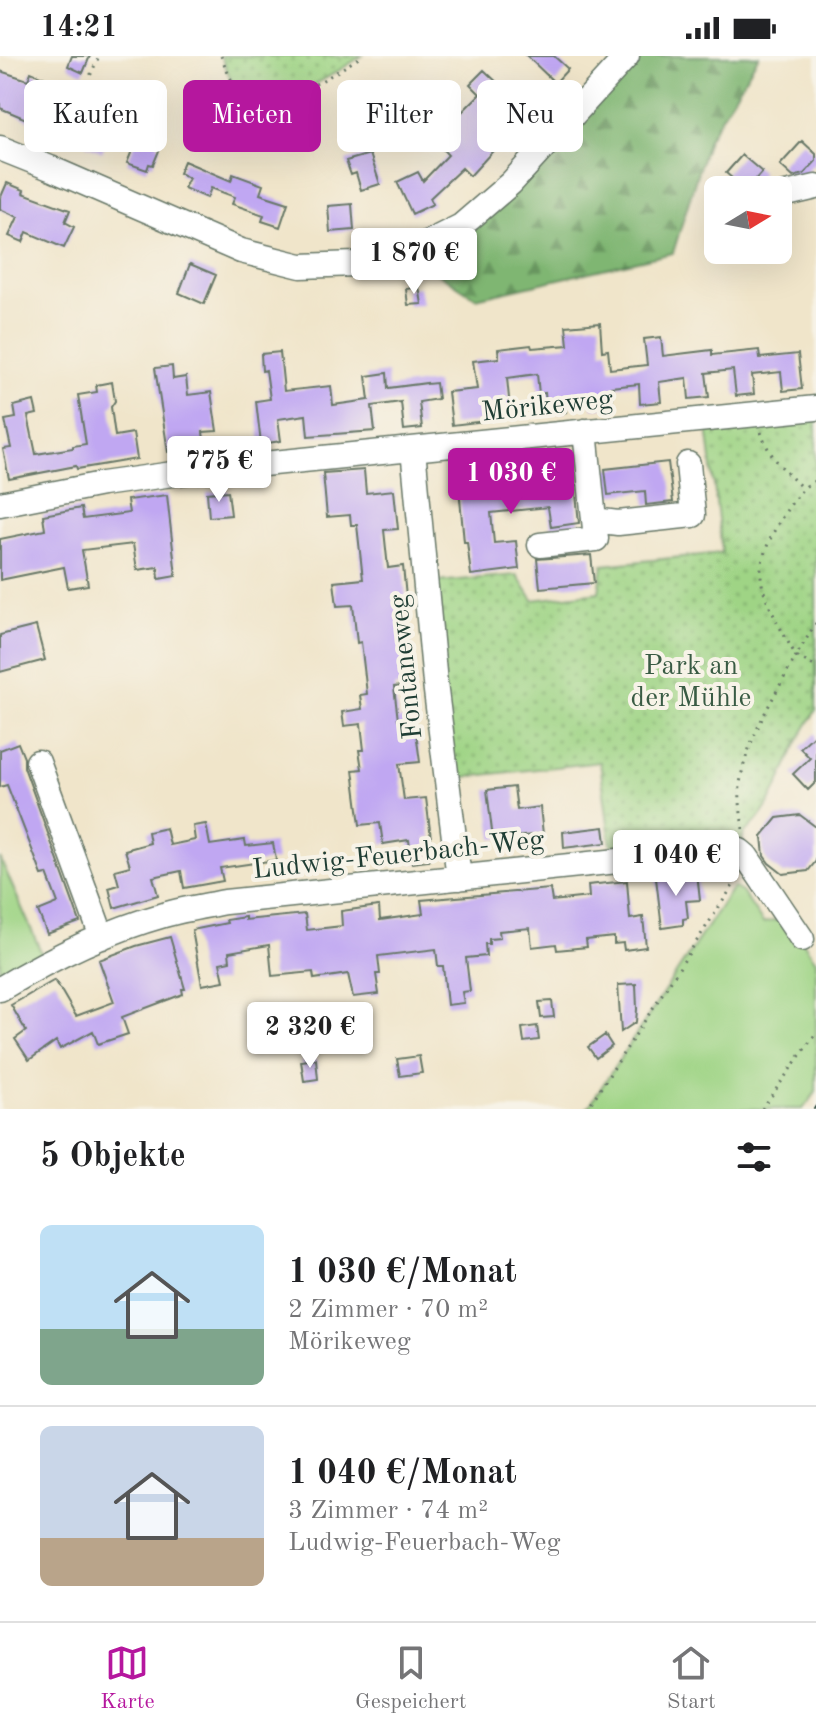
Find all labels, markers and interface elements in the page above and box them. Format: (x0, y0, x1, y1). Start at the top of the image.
text: 14:21 (40, 13, 118, 43)
chip: Kaufen (24, 80, 167, 152)
chip: Mieten (183, 80, 321, 152)
chip: Filter (337, 80, 461, 152)
chip: Neu (477, 80, 583, 152)
north arrow (704, 176, 792, 264)
map controls (704, 176, 792, 264)
pin: 1 870 € (340, 228, 488, 296)
text: 1 870 € (369, 241, 459, 267)
street label: Mörikeweg (480, 386, 615, 428)
pin: 775 € (163, 436, 275, 504)
pin: 1 030 € (437, 448, 585, 516)
text: 775 € (185, 449, 253, 475)
text: 1 030 € (466, 461, 556, 487)
street label: Fontaneweg (385, 593, 429, 741)
park label: Park an der Mühle (631, 653, 751, 713)
street label: Ludwig-Feuerbach-Weg (251, 827, 546, 885)
pin: 1 040 € (602, 830, 750, 898)
text: 1 040 € (631, 843, 721, 869)
pin: 2 320 € (236, 1002, 384, 1070)
text: 2 320 € (265, 1015, 355, 1041)
icon: filters (732, 1135, 776, 1179)
text: 5 Objekte (40, 1140, 186, 1174)
text: 1 030 €/Monat (288, 1256, 517, 1290)
icon: home (104, 1257, 200, 1353)
text: 2 Zimmer · 70 m² (288, 1297, 488, 1323)
text: Mörikeweg (288, 1329, 411, 1355)
text: 1 040 €/Monat (288, 1457, 517, 1491)
icon: home (104, 1458, 200, 1554)
text: 3 Zimmer · 74 m² (288, 1498, 488, 1524)
text: Ludwig-Feuerbach-Weg (288, 1530, 560, 1556)
tab: Karte (100, 1641, 155, 1716)
tab: Gespeichert (355, 1641, 466, 1716)
tab: Start (667, 1641, 716, 1716)

